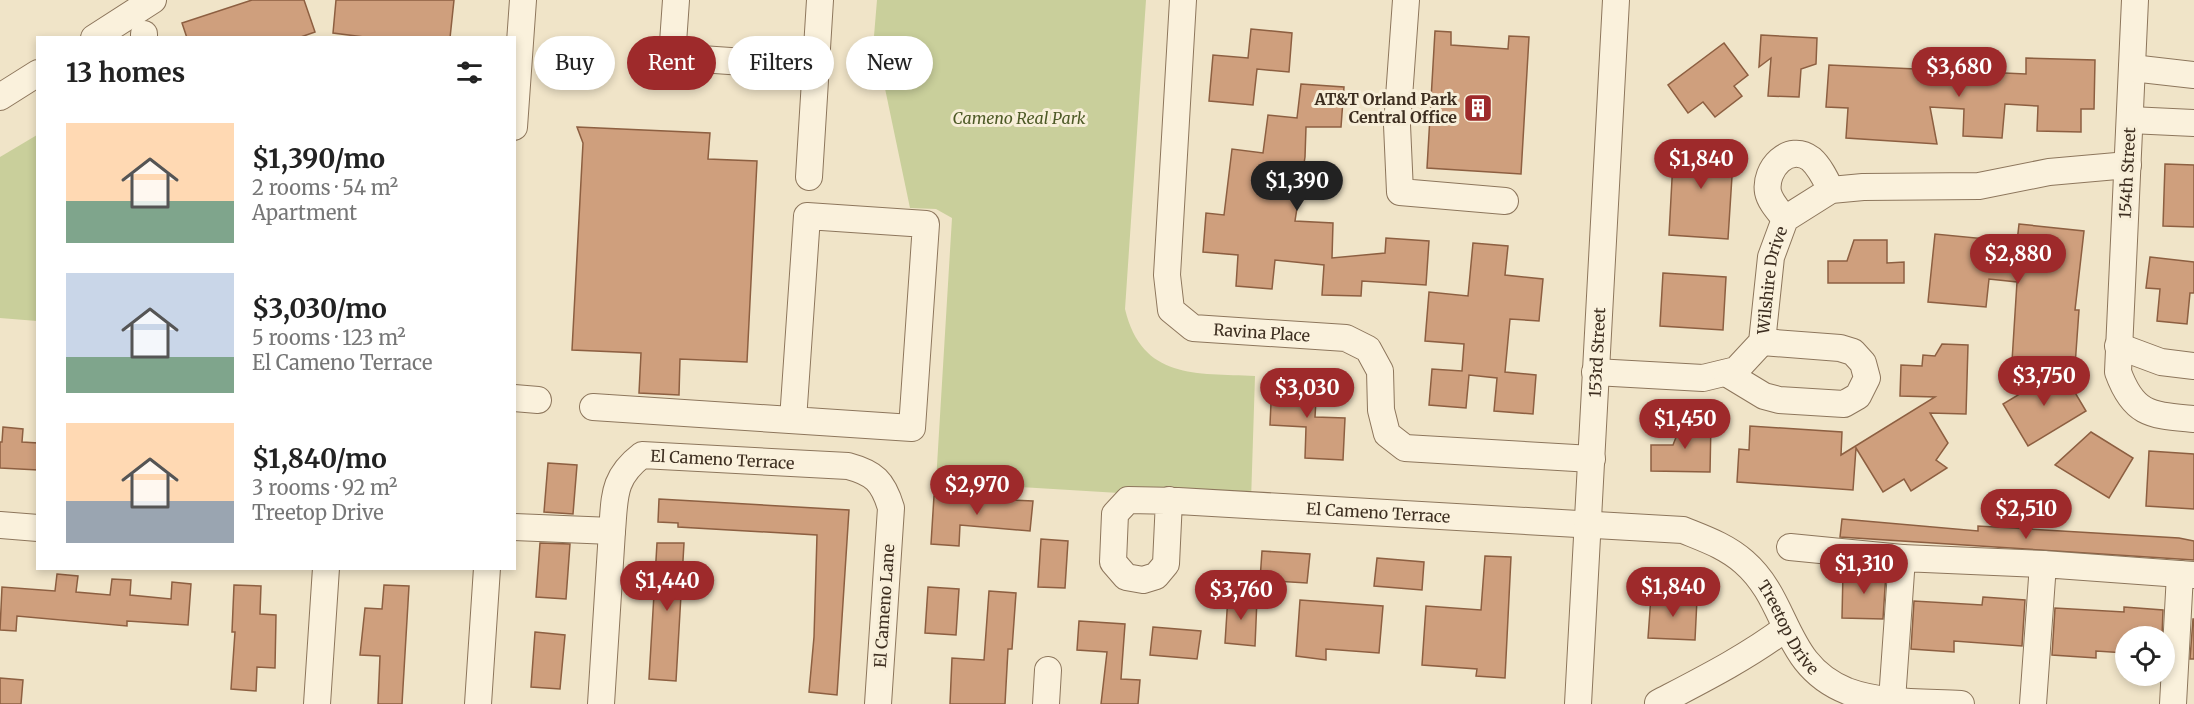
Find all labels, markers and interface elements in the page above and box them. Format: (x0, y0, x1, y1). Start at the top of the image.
chip: Buy (534, 36, 615, 90)
chip: Rent (627, 36, 716, 90)
chip: Filters (728, 36, 834, 90)
chip: New (846, 36, 933, 90)
pin: $3,680 (1910, 47, 2008, 98)
text: $3,680 (1926, 54, 1992, 79)
text: 13 homes (66, 56, 185, 89)
icon: filters (453, 56, 486, 89)
place label: AT&T Orland Park Central Office (1313, 89, 1458, 127)
building icon: AT&T Orland Park Central Office (1462, 92, 1494, 124)
park label: Cameno Real Park (952, 108, 1086, 128)
street label: 154th Street (2115, 126, 2139, 219)
pin: $1,840 (1652, 139, 1750, 190)
text: $1,390/mo (252, 142, 385, 175)
text: $1,840 (1668, 146, 1734, 171)
icon: home (114, 147, 186, 219)
pin: $1,390 (1248, 161, 1346, 212)
text: $1,390 (1265, 168, 1329, 193)
text: 2 rooms · 54 m² (252, 175, 398, 200)
text: Apartment (252, 200, 357, 225)
street label: Wilshire Drive (1753, 223, 1792, 336)
pin: $2,880 (1969, 234, 2067, 285)
text: $2,880 (1984, 241, 2052, 266)
text: $3,030/mo (252, 292, 387, 325)
icon: home (114, 297, 186, 369)
street label: 153rd Street (1585, 306, 1609, 398)
street label: Ravina Place (1213, 319, 1311, 346)
text: 5 rooms · 123 m² (252, 325, 406, 350)
text: El Cameno Terrace (252, 350, 432, 375)
pin: $3,750 (1995, 356, 2093, 407)
text: $3,750 (2012, 363, 2076, 388)
pin: $3,030 (1258, 368, 1356, 419)
text: $3,030 (1274, 375, 1340, 400)
pin: $1,450 (1636, 399, 1734, 450)
text: $1,450 (1653, 406, 1717, 431)
text: $1,840/mo (252, 442, 387, 475)
street label: El Cameno Terrace (650, 445, 795, 473)
icon: home (114, 447, 186, 519)
pin: $2,970 (928, 465, 1026, 516)
text: $2,970 (944, 472, 1010, 497)
text: 3 rooms · 92 m² (252, 475, 398, 500)
pin: $2,510 (1977, 489, 2075, 540)
text: $2,510 (1995, 496, 2057, 521)
street label: El Cameno Terrace (1305, 498, 1451, 527)
text: Treetop Drive (252, 500, 384, 525)
street label: El Cameno Lane (870, 543, 898, 669)
pin: $1,310 (1815, 544, 1913, 595)
text: $1,310 (1834, 551, 1894, 576)
pin: $1,440 (618, 561, 716, 612)
pin: $1,840 (1624, 567, 1722, 618)
text: $1,440 (634, 568, 700, 593)
pin: $3,760 (1192, 570, 1290, 621)
text: $1,840 (1640, 574, 1706, 599)
street label: Treetop Drive (1753, 576, 1823, 679)
text: $3,760 (1209, 577, 1273, 602)
map controls (2115, 626, 2175, 686)
button: locate (2115, 626, 2175, 686)

